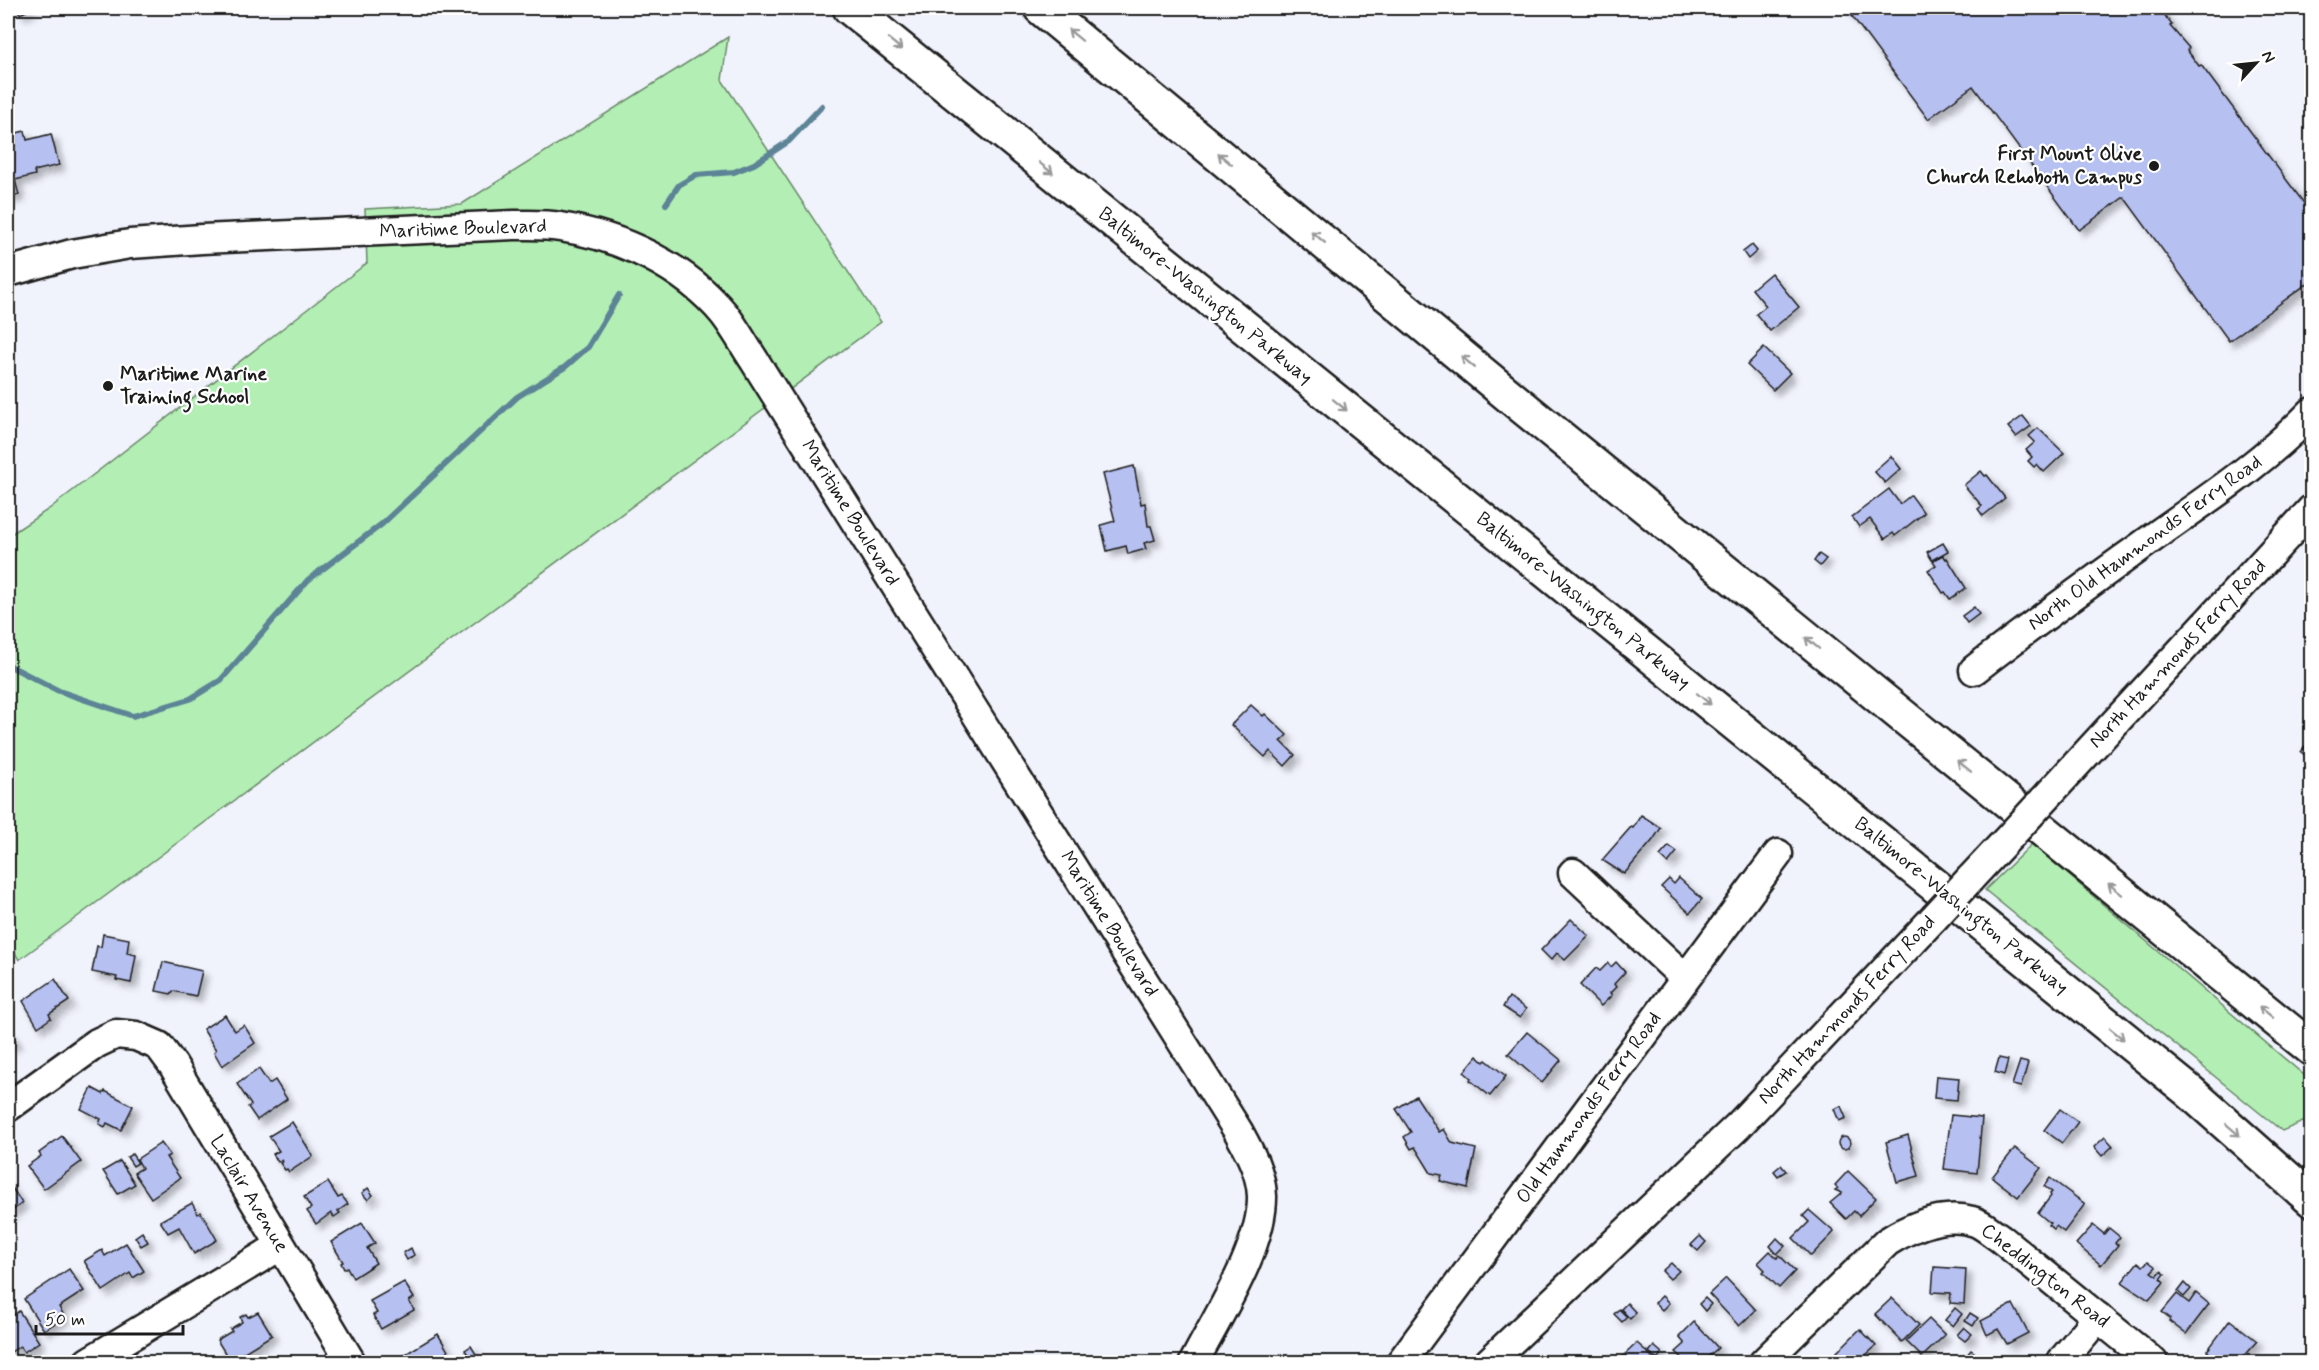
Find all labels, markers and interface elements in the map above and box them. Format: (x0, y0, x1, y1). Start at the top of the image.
one-way arrow (1068, 28, 1083, 42)
north arrow (2226, 33, 2286, 93)
one-way arrow (887, 38, 903, 51)
text: N (2256, 47, 2280, 66)
place label: First Mount Olive Church Rehoboth Campus (1926, 141, 2142, 191)
one-way arrow (1217, 153, 1233, 166)
marker: First Mount Olive Church Rehoboth Campus (2147, 159, 2161, 173)
one-way arrow (1038, 161, 1054, 174)
street label: Baltimore-Washington Parkway (1091, 201, 1318, 393)
street label: Maritime Boulevard (379, 213, 547, 245)
one-way arrow (1311, 230, 1326, 244)
one-way arrow (1460, 355, 1476, 368)
place label: Maritime Marine Training School (120, 361, 267, 413)
marker: Maritime Marine Training School (101, 379, 115, 393)
one-way arrow (1332, 398, 1347, 412)
street label: Maritime Boulevard (794, 435, 906, 591)
street label: North Old Hammonds Ferry Road (2023, 449, 2267, 637)
street label: Baltimore-Washington Parkway (1469, 506, 1696, 698)
street label: North Hammonds Ferry Road (2083, 553, 2273, 755)
one-way arrow (1804, 636, 1820, 649)
one-way arrow (1696, 692, 1712, 705)
one-way arrow (1956, 759, 1972, 772)
street label: Baltimore-Washington Parkway (1847, 811, 2074, 1003)
street label: Maritime Boulevard (1053, 846, 1165, 1002)
one-way arrow (2107, 882, 2123, 895)
street label: North Hammonds Ferry Road (1752, 909, 1942, 1111)
one-way arrow (2258, 1005, 2274, 1018)
street label: Old Hammonds Ferry Road (1510, 1006, 1668, 1210)
one-way arrow (2109, 1027, 2125, 1040)
one-way arrow (2225, 1123, 2240, 1137)
street label: Laclair Avenue (203, 1130, 295, 1258)
street label: Cheddington Road (1975, 1217, 2115, 1335)
scale bar (36, 1298, 183, 1336)
text: 50 m (45, 1308, 85, 1332)

